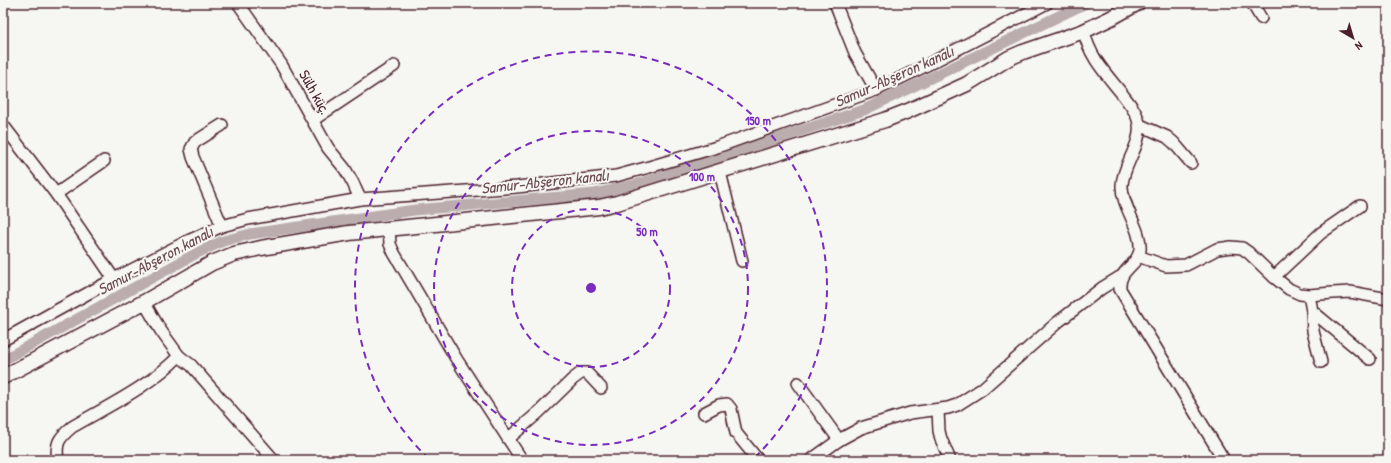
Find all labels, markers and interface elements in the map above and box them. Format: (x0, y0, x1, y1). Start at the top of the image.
north arrow (1333, 18, 1373, 58)
water label: Samur-Abşeron kanalı (831, 39, 958, 112)
text: N (1352, 39, 1366, 53)
street label: Sülh küç. (294, 66, 336, 118)
text: 150 m (745, 112, 771, 129)
water label: Samur-Abşeron kanalı (480, 163, 611, 199)
text: 100 m (689, 168, 715, 185)
water label: Samur-Abşeron kanalı (93, 220, 218, 300)
text: 50 m (636, 223, 658, 240)
centre of rings (584, 281, 598, 295)

